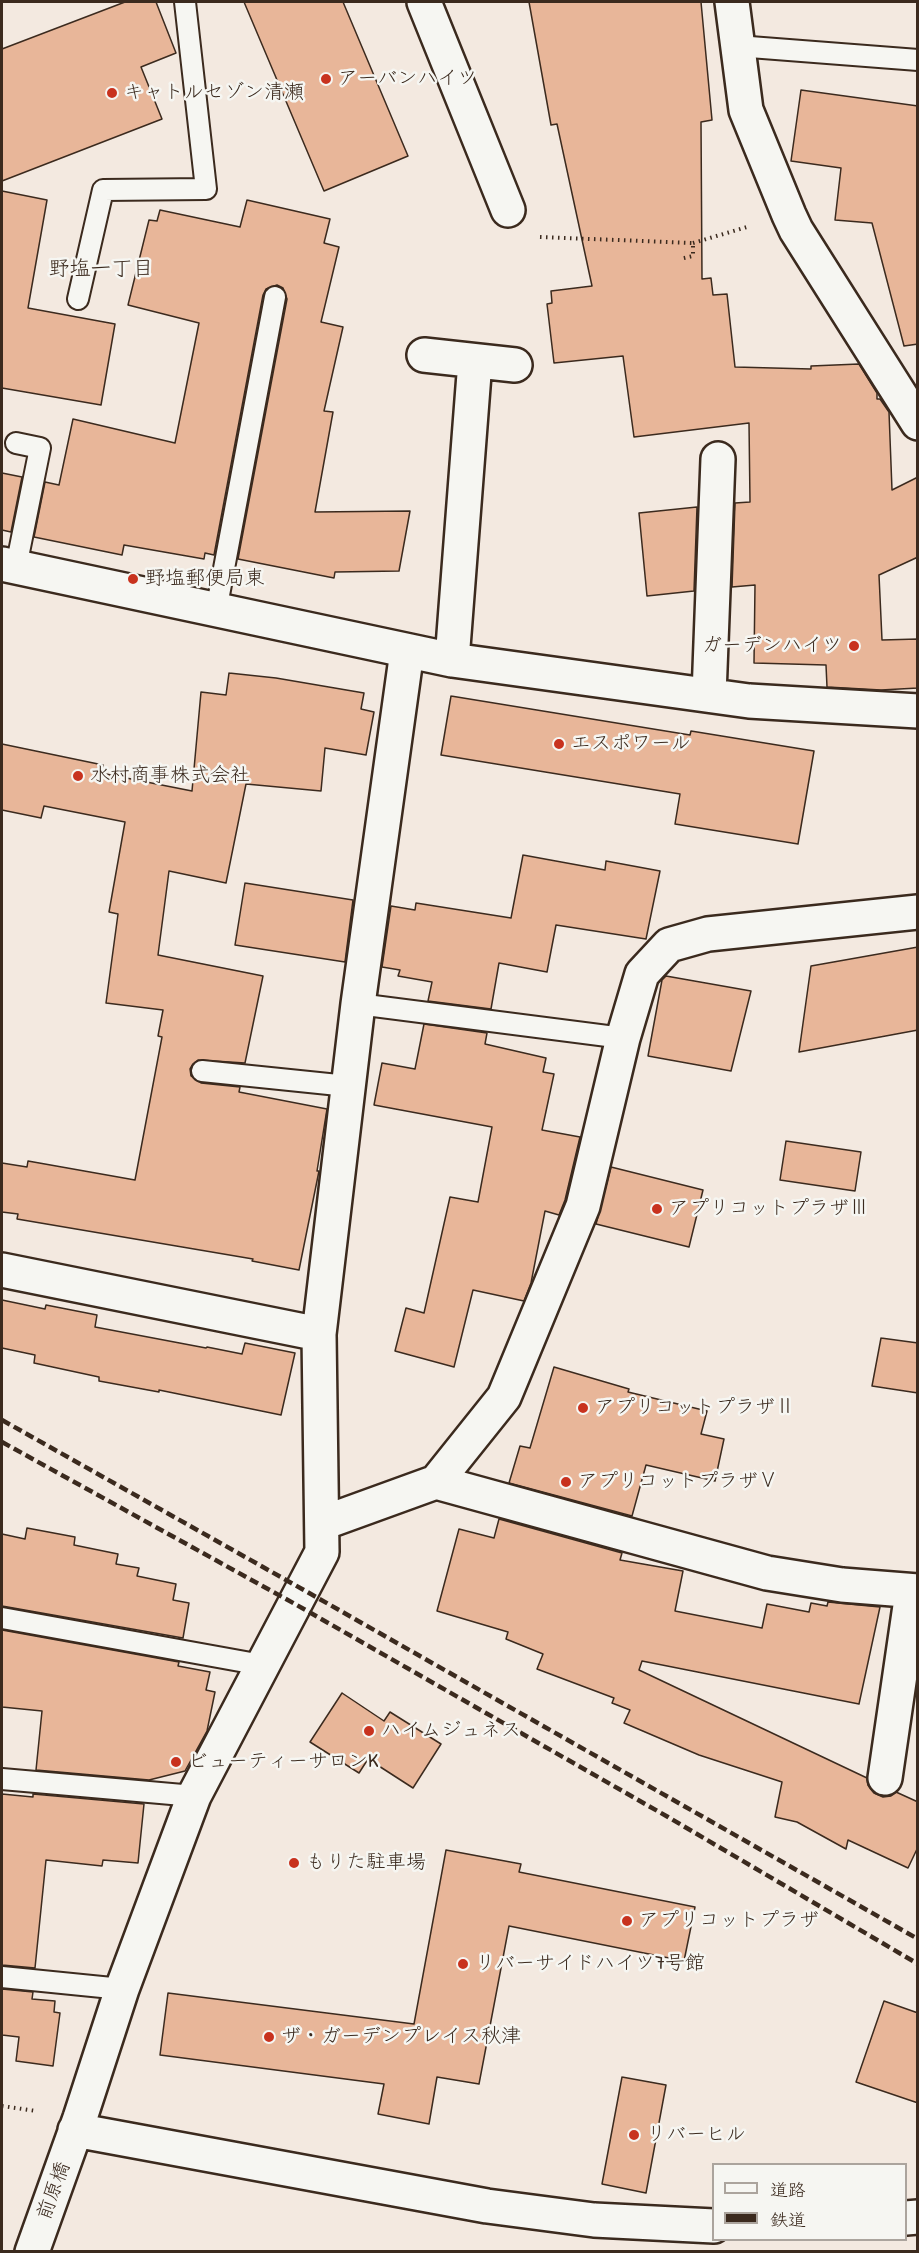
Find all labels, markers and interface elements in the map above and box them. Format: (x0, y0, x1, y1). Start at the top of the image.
place label: アーバンハイツ (338, 67, 477, 91)
marker: アーバンハイツ (319, 72, 333, 86)
place label: キャトルセゾン清瀬 (124, 81, 304, 105)
marker: キャトルセゾン清瀬 (105, 86, 119, 100)
district label: 野塩一丁目 (49, 256, 153, 282)
place label: 野塩郵便局東 (145, 567, 265, 591)
marker: 野塩郵便局東 (126, 572, 140, 586)
place label: ガーデンハイツ (702, 634, 842, 658)
marker: ガーデンハイツ (847, 639, 861, 653)
place label: エスポワール (571, 732, 691, 756)
marker: エスポワール (552, 737, 566, 751)
place label: 水村商事株式会社 (90, 764, 250, 788)
marker: 水村商事株式会社 (71, 769, 85, 783)
place label: アプリコットプラザⅢ (669, 1197, 869, 1221)
marker: アプリコットプラザⅢ (650, 1202, 664, 1216)
place label: アプリコットプラザⅡ (595, 1396, 795, 1420)
marker: アプリコットプラザⅡ (576, 1401, 590, 1415)
place label: アプリコットプラザⅤ (578, 1470, 778, 1494)
marker: アプリコットプラザⅤ (559, 1475, 573, 1489)
place label: ハイムジュネス (381, 1719, 521, 1743)
marker: ハイムジュネス (362, 1724, 376, 1738)
place label: ビューティーサロンK (188, 1750, 378, 1774)
marker: ビューティーサロンK (169, 1755, 183, 1769)
place label: もりた駐車場 (306, 1851, 426, 1875)
marker: もりた駐車場 (287, 1856, 301, 1870)
place label: アプリコットプラザ (639, 1909, 819, 1933)
marker: アプリコットプラザ (620, 1914, 634, 1928)
place label: リバーサイドハイツ7号館 (475, 1952, 705, 1976)
marker: リバーサイドハイツ7号館 (456, 1957, 470, 1971)
place label: ザ・ガーデンプレイス秋津 (281, 2025, 521, 2049)
marker: ザ・ガーデンプレイス秋津 (262, 2030, 276, 2044)
place label: リバーヒル (646, 2123, 746, 2147)
marker: リバーヒル (627, 2128, 641, 2142)
street label: 前原橋 (32, 2159, 76, 2223)
legend (712, 2163, 907, 2241)
text: 道路 (770, 2177, 806, 2202)
text: 鉄道 (770, 2207, 806, 2232)

